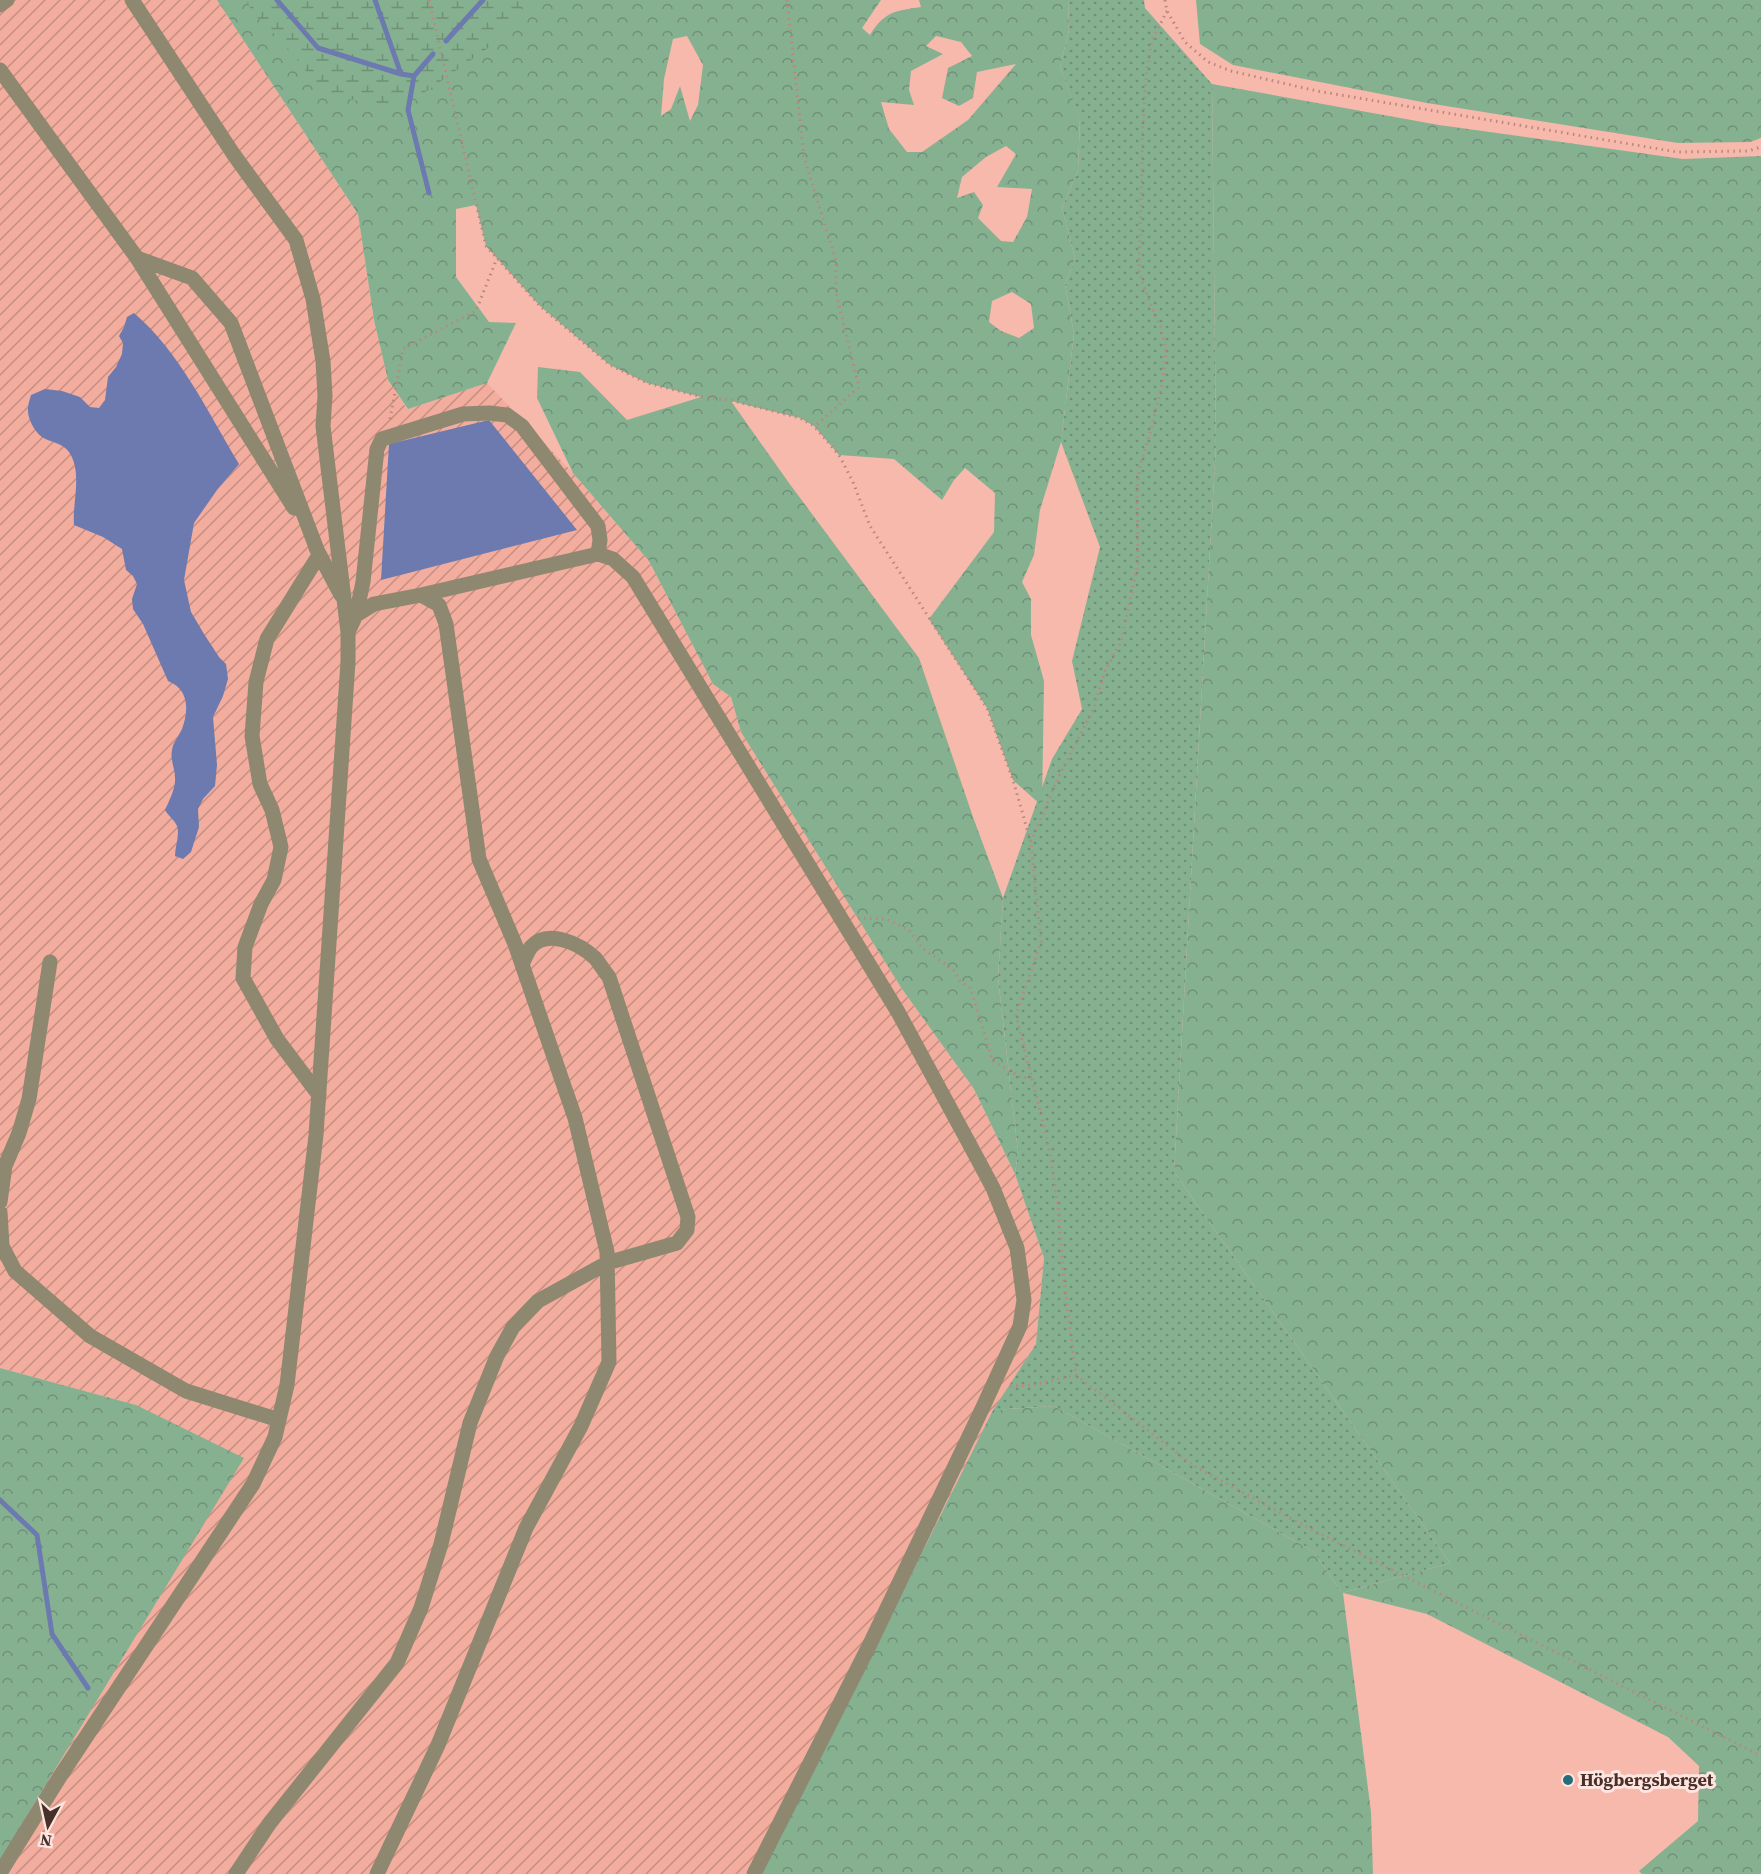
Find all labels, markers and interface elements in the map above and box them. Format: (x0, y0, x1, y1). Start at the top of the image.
place label: Högbergsberget (1580, 1767, 1714, 1792)
marker: Högbergsberget (1561, 1773, 1575, 1787)
north arrow (18, 1796, 78, 1856)
text: N (38, 1829, 53, 1853)

